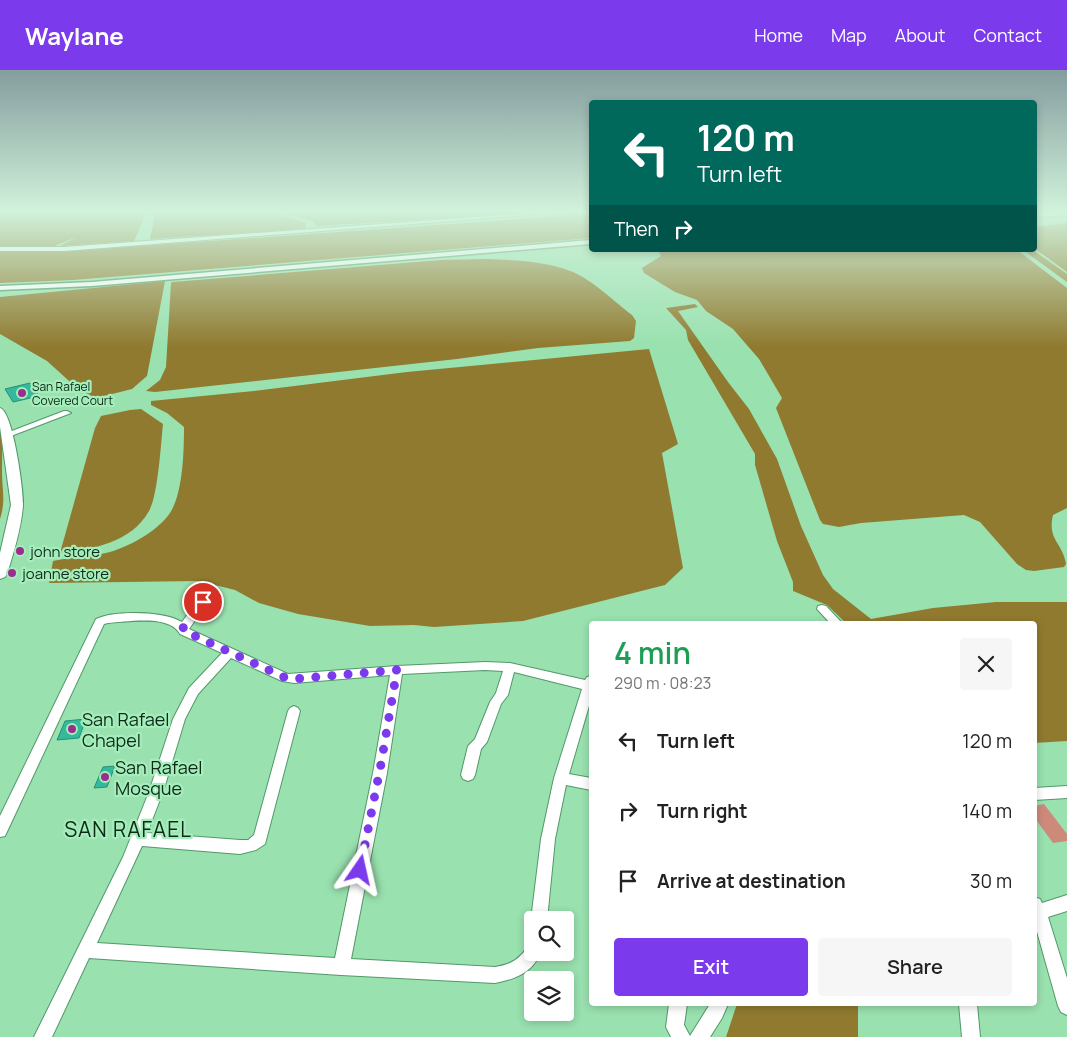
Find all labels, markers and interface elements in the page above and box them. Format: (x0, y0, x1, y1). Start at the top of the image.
text: Waylane (25, 19, 124, 52)
text: Home (754, 23, 803, 47)
text: Map (831, 23, 867, 47)
text: About (895, 23, 945, 47)
text: Contact (973, 23, 1042, 47)
text: 120 m (697, 114, 795, 162)
icon: left (614, 120, 679, 185)
text: Turn left (697, 159, 782, 189)
icon: right (669, 215, 697, 243)
text: Then (614, 216, 659, 242)
place label: San Rafael Covered Court (32, 378, 113, 409)
marker: San Rafael Covered Court (16, 387, 28, 399)
place label: john store (29, 541, 100, 562)
marker: john store (14, 545, 26, 557)
place label: joanne store (21, 563, 109, 584)
marker: joanne store (6, 567, 18, 579)
pin (182, 581, 224, 623)
icon: arrive (189, 588, 217, 616)
text: 4 min (614, 632, 691, 673)
button: close (960, 638, 1012, 690)
text: 290 m · 08:23 (614, 672, 711, 694)
place label: San Rafael Chapel (82, 707, 170, 752)
marker: San Rafael Chapel (66, 723, 78, 735)
icon: left (614, 727, 642, 755)
text: Turn left (657, 728, 735, 754)
text: 120 m (962, 728, 1012, 754)
place label: San Rafael Mosque (115, 755, 203, 800)
marker: San Rafael Mosque (99, 771, 111, 783)
icon: right (614, 797, 642, 825)
text: Turn right (657, 798, 747, 824)
text: 140 m (962, 798, 1012, 824)
district label: SAN RAFAEL (64, 815, 192, 843)
position arrow (333, 843, 385, 895)
icon: arrive (614, 867, 642, 895)
text: Arrive at destination (657, 868, 846, 894)
text: 30 m (970, 868, 1012, 894)
map controls (524, 911, 574, 1021)
button: search (524, 911, 574, 961)
button: Exit (614, 938, 808, 996)
button: Share (818, 938, 1012, 996)
button: layers (524, 971, 574, 1021)

